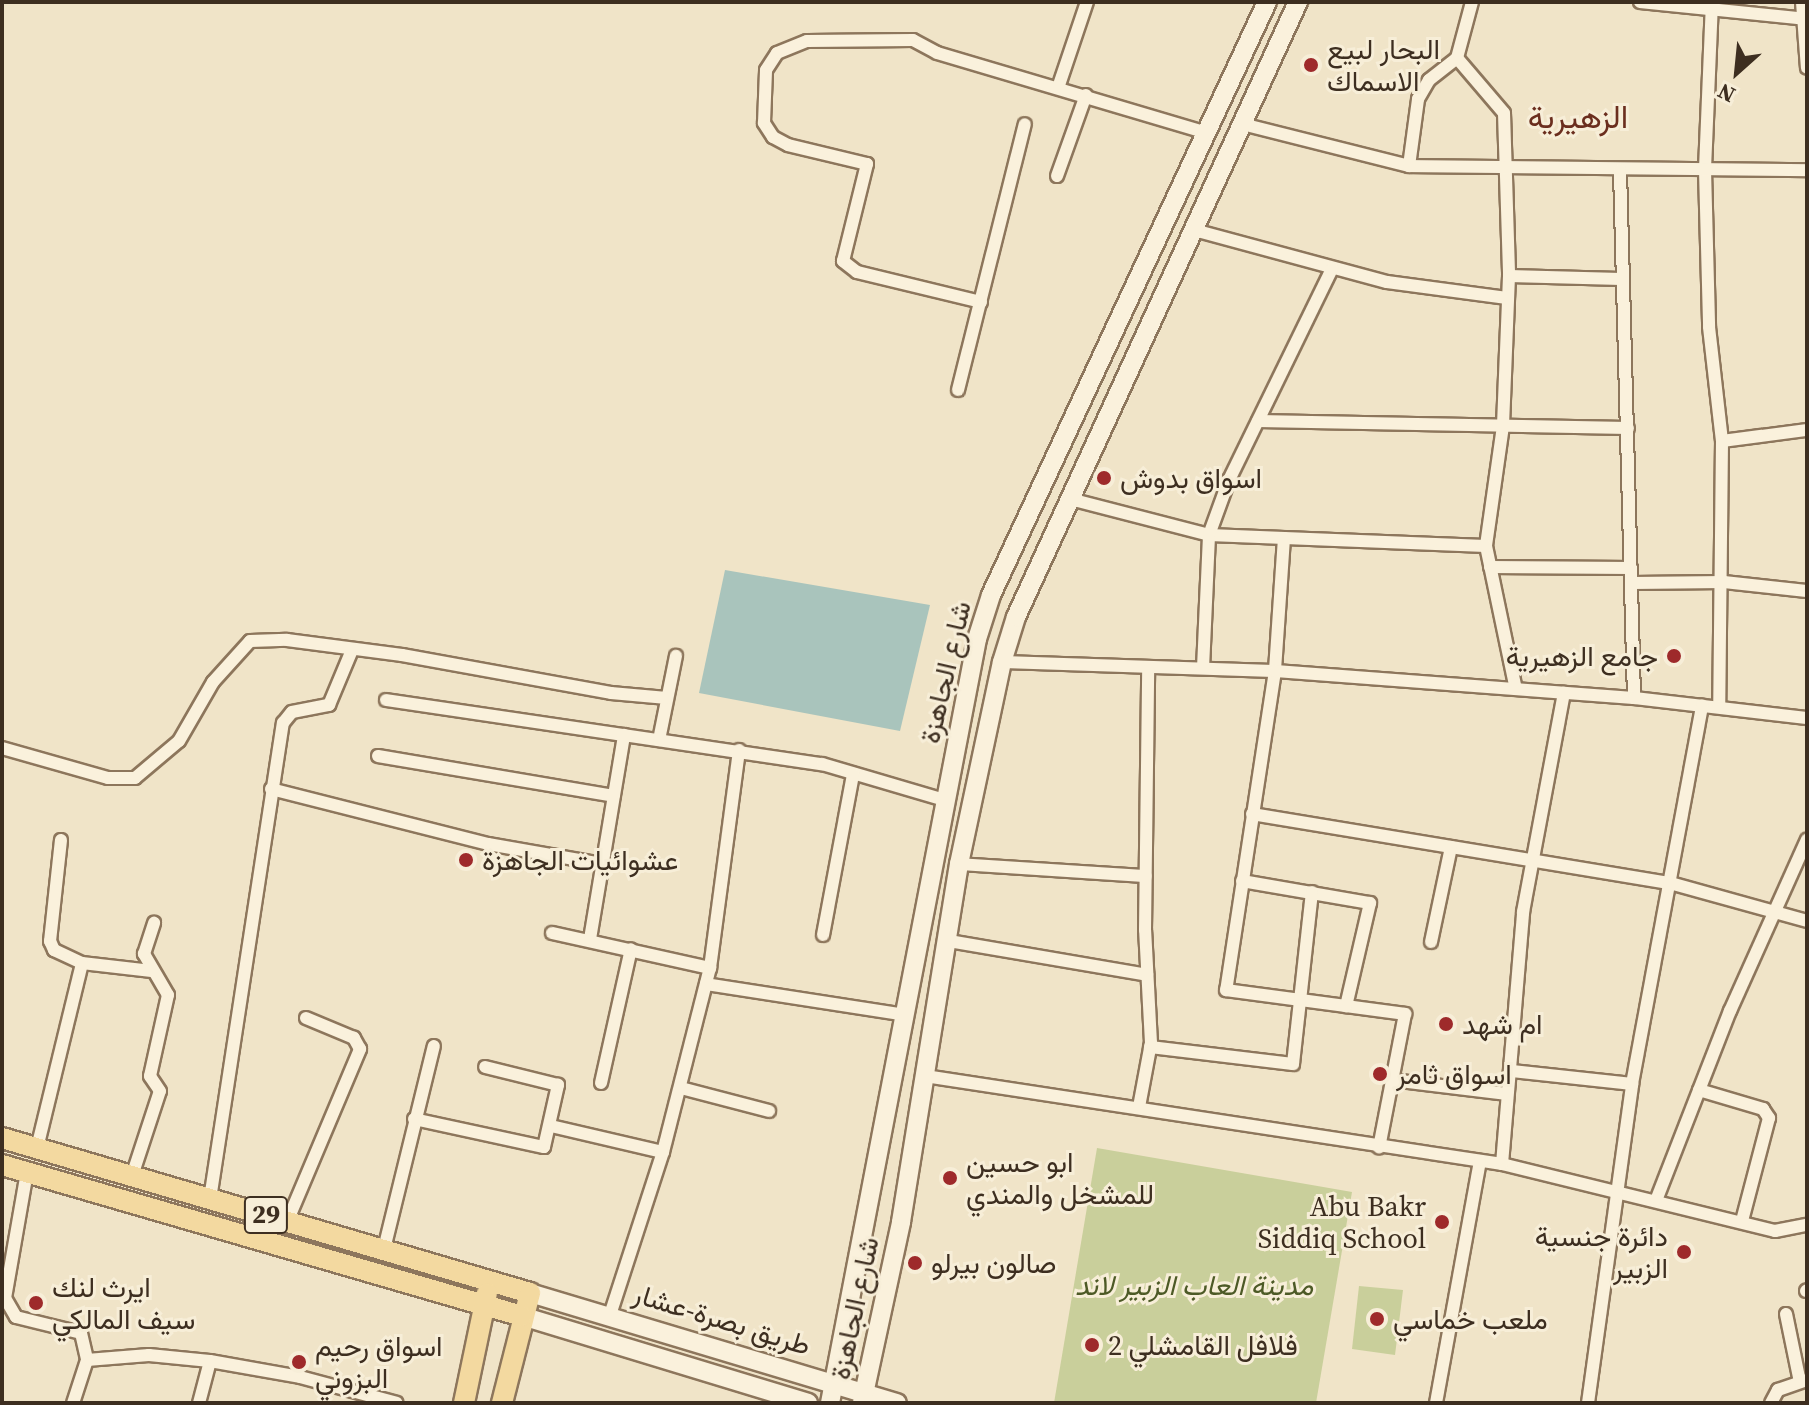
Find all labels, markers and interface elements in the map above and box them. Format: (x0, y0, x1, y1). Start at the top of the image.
place label: البحار لبيع الاسماك (1327, 32, 1440, 98)
north arrow (1697, 32, 1777, 112)
marker: البحار لبيع الاسماك (1302, 56, 1320, 74)
text: N (1712, 76, 1740, 110)
district label: الزهيرية (1528, 98, 1628, 136)
place label: اسواق بدوش (1120, 461, 1262, 495)
marker: اسواق بدوش (1095, 469, 1113, 487)
street label: شارع الجاهزة (912, 598, 978, 746)
place label: جامع الزهيرية (1506, 639, 1658, 673)
marker: جامع الزهيرية (1665, 647, 1683, 665)
place label: عشوائيات الجاهزة (482, 843, 678, 877)
marker: عشوائيات الجاهزة (457, 851, 475, 869)
place label: ام شهد (1462, 1007, 1543, 1041)
marker: ام شهد (1437, 1015, 1455, 1033)
place label: اسواق ثامر (1396, 1057, 1512, 1091)
marker: اسواق ثامر (1371, 1065, 1389, 1083)
place label: ابو حسين للمشخل والمندي (966, 1145, 1154, 1211)
marker: ابو حسين للمشخل والمندي (941, 1169, 959, 1187)
place label: Abu Bakr Siddiq School (1258, 1189, 1426, 1255)
road number: 29 (242, 1193, 290, 1237)
marker: Abu Bakr Siddiq School (1433, 1213, 1451, 1231)
place label: دائرة جنسية الزبير (1535, 1219, 1668, 1285)
street label: شارع الجاهزة (822, 1234, 886, 1382)
marker: دائرة جنسية الزبير (1675, 1243, 1693, 1261)
place label: صالون بيرلو (931, 1246, 1057, 1280)
marker: صالون بيرلو (906, 1254, 924, 1272)
park label: مدينة العاب الزبير لاند (1075, 1268, 1313, 1302)
place label: ايرث لنك سيف المالكي (52, 1270, 195, 1336)
street label: طريق بصرة-عشار (629, 1276, 815, 1362)
marker: ايرث لنك سيف المالكي (27, 1294, 45, 1312)
place label: ملعب خماسي (1393, 1302, 1548, 1336)
marker: ملعب خماسي (1368, 1310, 1386, 1328)
place label: فلافل القامشلي 2 (1108, 1328, 1298, 1362)
place label: اسواق رحيم البزوني (315, 1329, 442, 1395)
marker: فلافل القامشلي 2 (1083, 1336, 1101, 1354)
marker: اسواق رحيم البزوني (290, 1353, 308, 1371)

